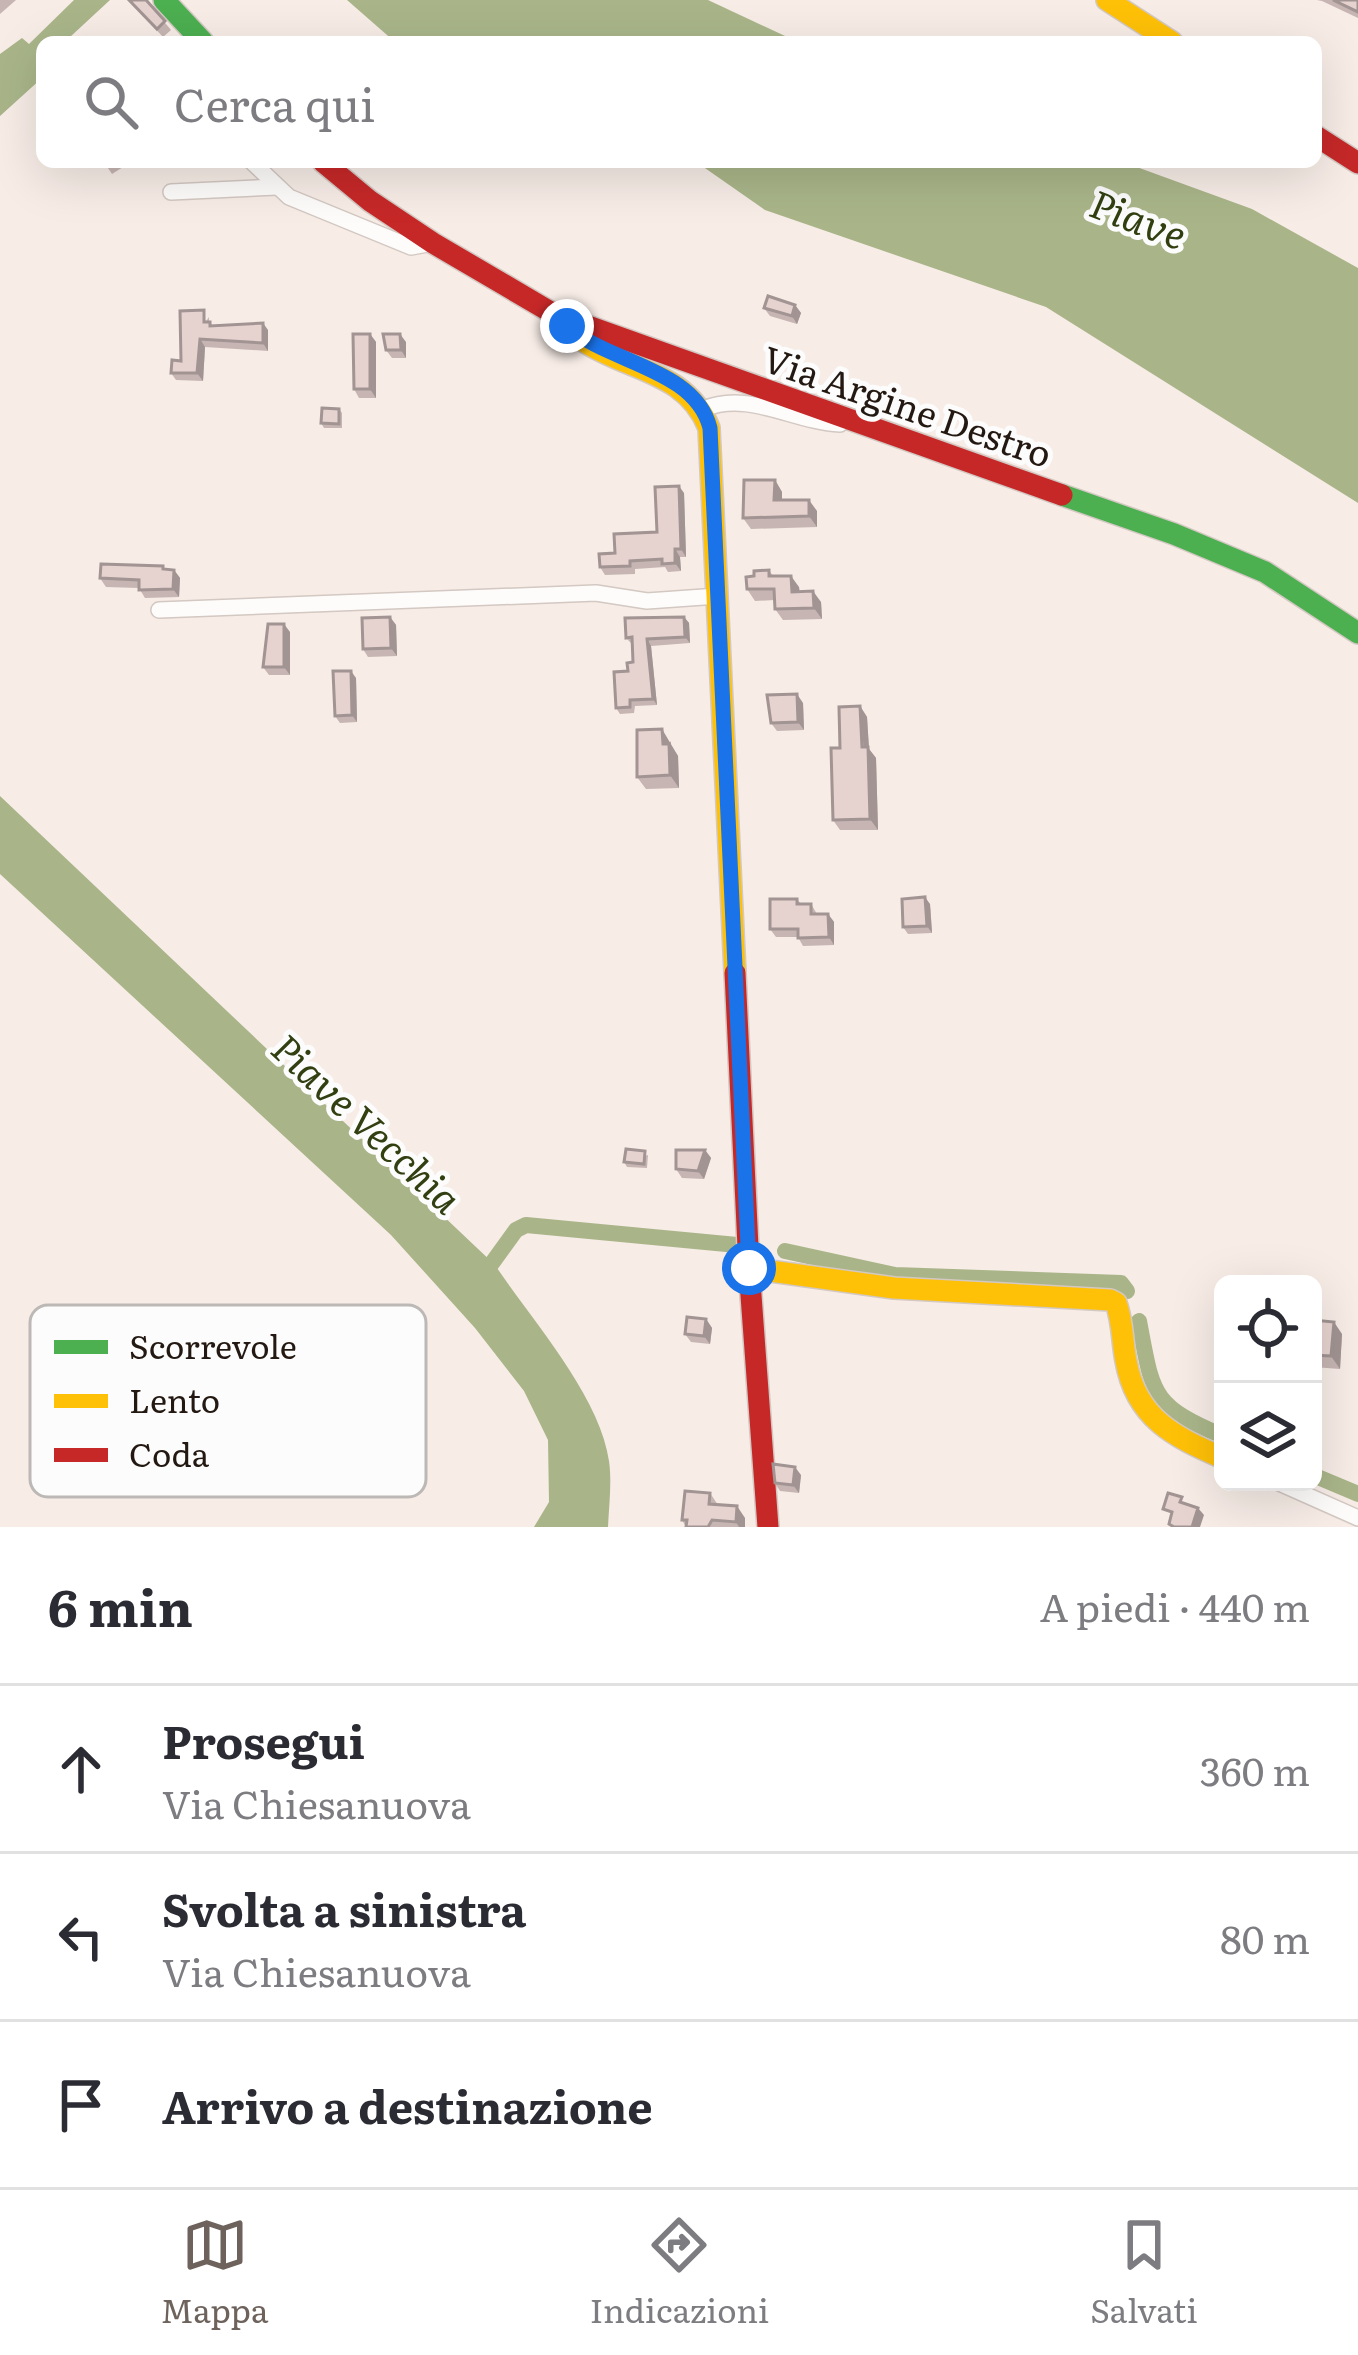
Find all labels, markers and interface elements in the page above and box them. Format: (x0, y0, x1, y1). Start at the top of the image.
search box (36, 36, 1322, 168)
icon: search (78, 69, 144, 135)
text: Cerca qui (174, 69, 375, 136)
water label: Piave (1083, 172, 1196, 262)
route end (540, 299, 594, 353)
street label: Via Argine Destro (756, 330, 1059, 479)
water label: Piave Vecchia (260, 1018, 476, 1226)
route start (722, 1241, 776, 1295)
map controls (1214, 1275, 1322, 1491)
button: locate (1214, 1275, 1322, 1383)
legend (30, 1305, 426, 1497)
text: Scorrevole (129, 1320, 297, 1369)
text: Lento (129, 1374, 220, 1423)
button: layers (1214, 1383, 1322, 1491)
text: Coda (129, 1428, 210, 1477)
text: 6 min (48, 1567, 193, 1643)
text: A piedi · 440 m (1040, 1576, 1310, 1634)
text: Prosegui (162, 1706, 365, 1773)
icon: ahead (48, 1736, 114, 1802)
text: 360 m (1200, 1740, 1310, 1798)
text: Via Chiesanuova (162, 1773, 471, 1831)
text: Svolta a sinistra (162, 1874, 526, 1941)
icon: left (48, 1904, 114, 1970)
text: 80 m (1220, 1908, 1310, 1966)
text: Via Chiesanuova (162, 1941, 471, 1999)
text: Arrivo a destinazione (162, 2071, 653, 2138)
icon: arrive (48, 2072, 114, 2138)
tab: Mappa (161, 2212, 269, 2333)
tab: Indicazioni (590, 2212, 769, 2333)
tab: Salvati (1090, 2212, 1197, 2333)

